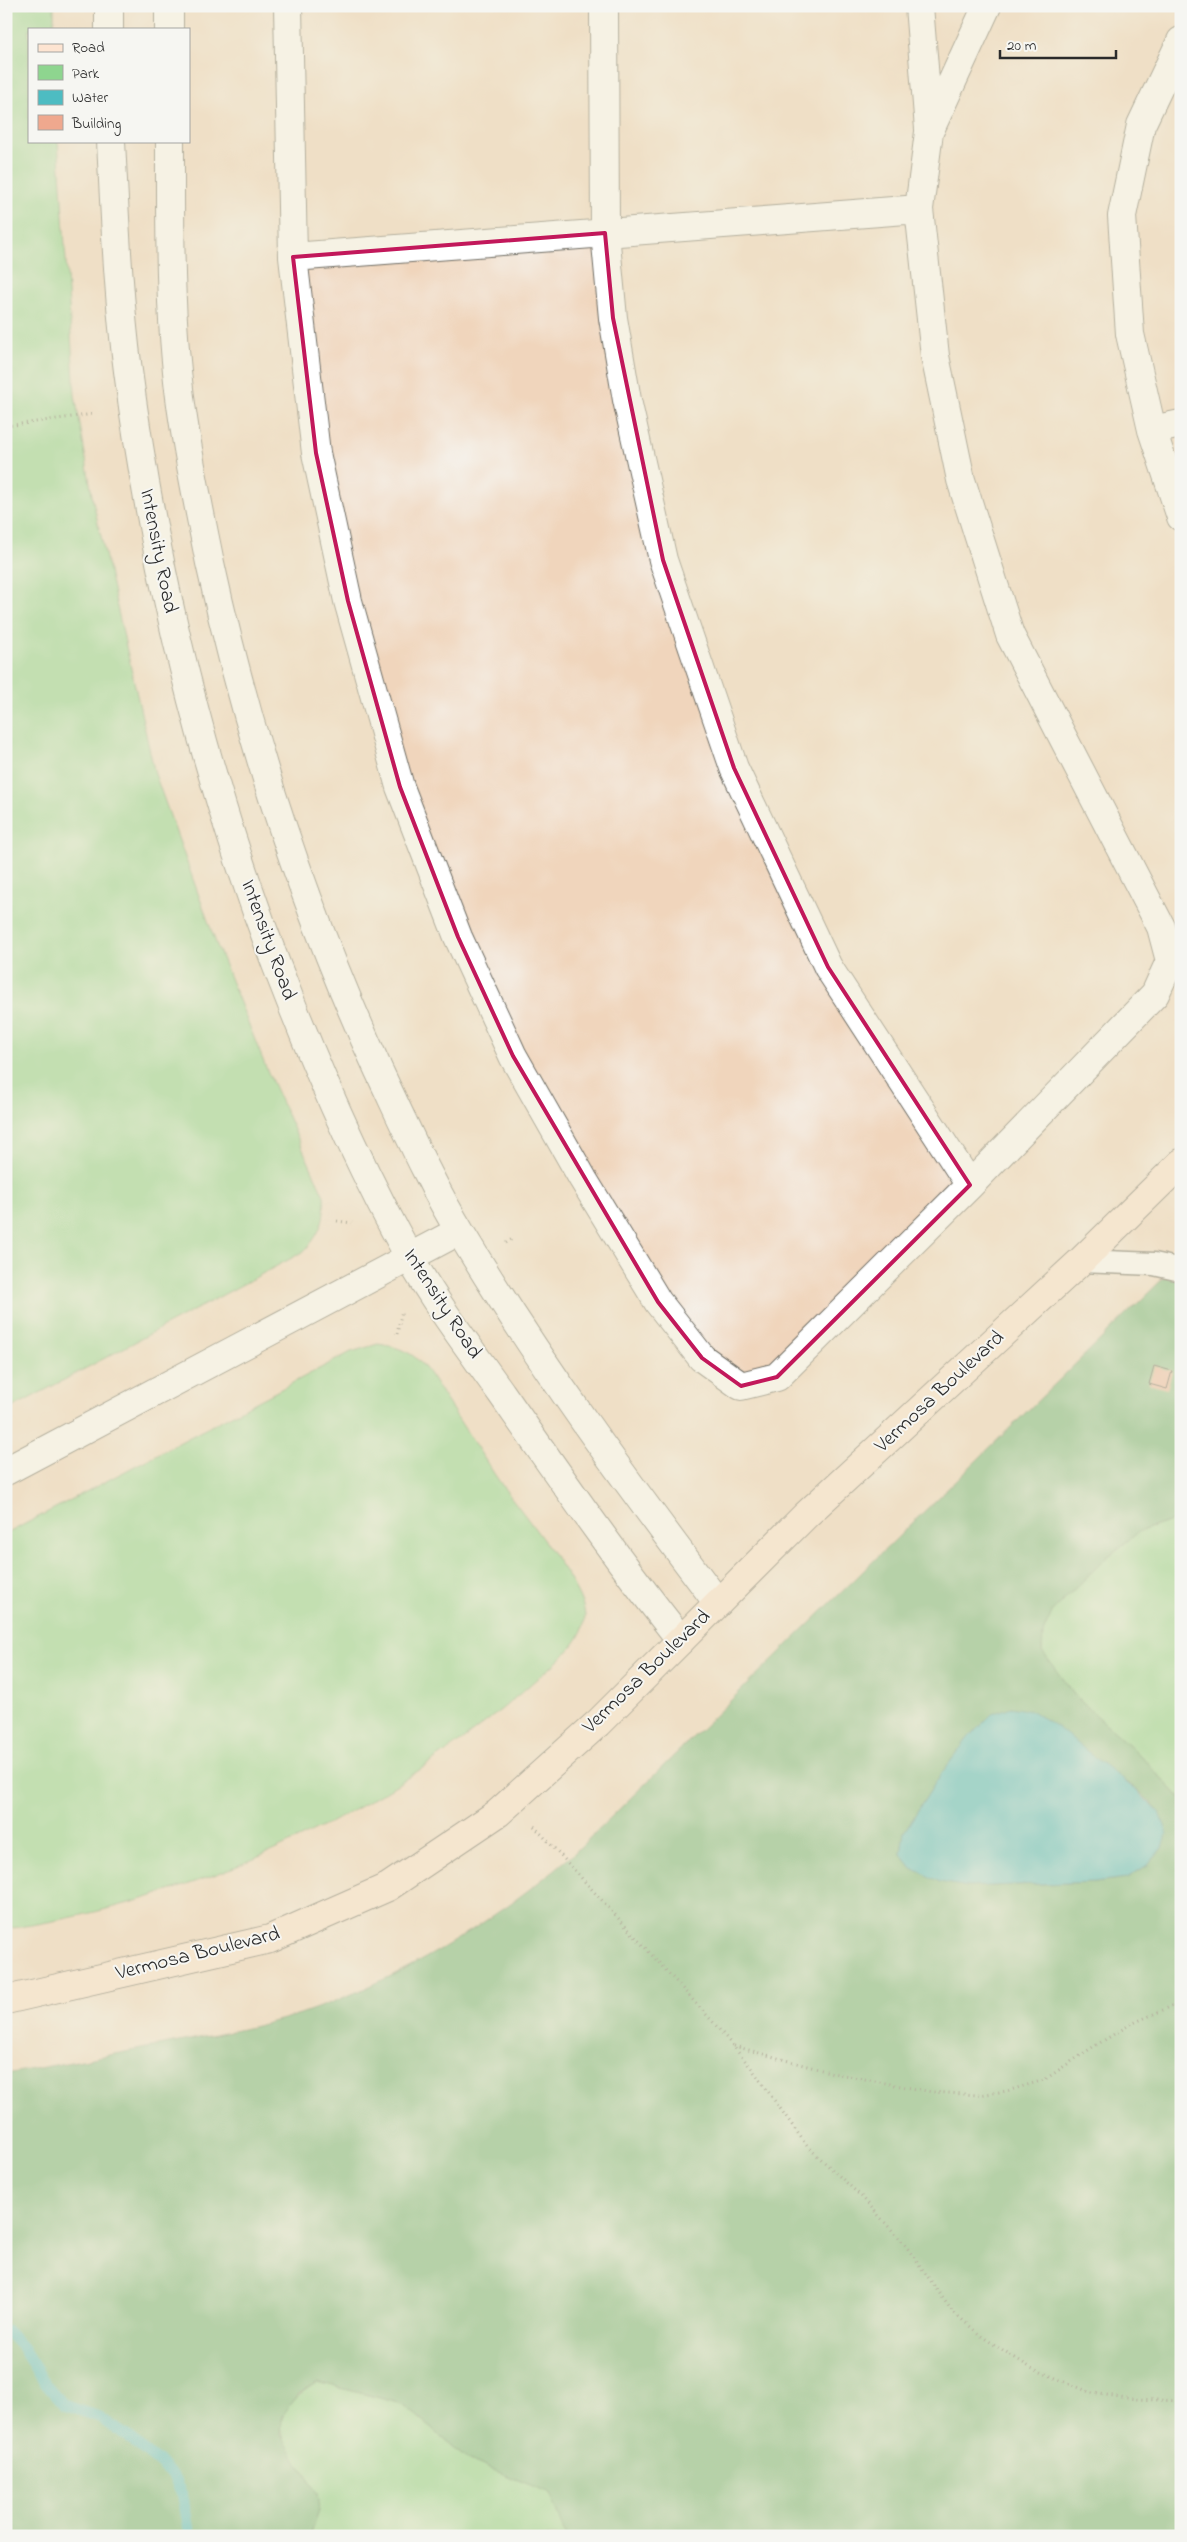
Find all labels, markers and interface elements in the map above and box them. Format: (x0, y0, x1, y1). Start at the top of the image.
legend (28, 28, 190, 142)
scale bar (1000, 28, 1116, 60)
text: 20 m (1007, 35, 1037, 57)
text: Road (72, 37, 105, 59)
text: Park (72, 63, 100, 85)
text: Water (72, 87, 108, 109)
text: Building (71, 113, 121, 136)
street label: Intensity Road (129, 486, 185, 616)
street label: Intensity Road (230, 876, 304, 1005)
street label: Intensity Road (393, 1243, 489, 1366)
street label: Vermosa Boulevard (868, 1324, 1012, 1461)
street label: Vermosa Boulevard (575, 1603, 718, 1742)
street label: Vermosa Boulevard (112, 1919, 283, 1989)

